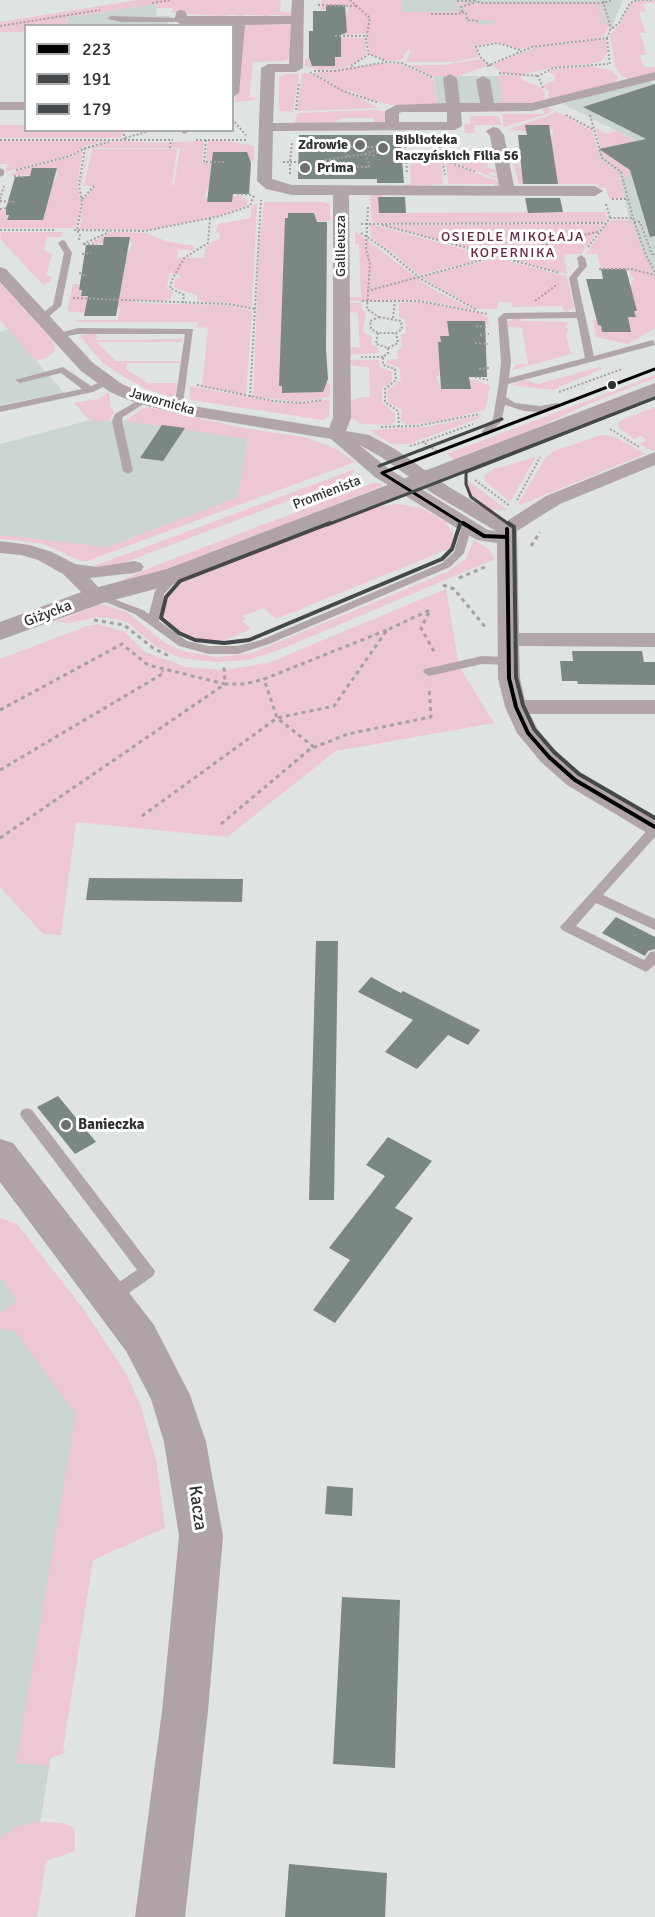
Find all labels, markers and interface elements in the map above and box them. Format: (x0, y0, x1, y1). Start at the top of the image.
legend (24, 24, 234, 132)
text: 223 (82, 38, 111, 60)
text: 191 (82, 68, 111, 90)
text: 179 (82, 98, 111, 120)
place label: Biblioteka Raczyńskich Filia 56 (395, 132, 519, 164)
place label: Zdrowie (298, 137, 348, 153)
marker: Zdrowie (353, 138, 367, 152)
marker: Biblioteka Raczyńskich Filia 56 (376, 141, 390, 155)
place label: Prima (317, 160, 354, 176)
marker: Prima (298, 161, 312, 175)
street label: Galileusza (333, 215, 349, 277)
district label: OSIEDLE MIKOŁAJA KOPERNIKA (441, 229, 585, 262)
unlabelled marker (606, 379, 618, 391)
street label: Jawornicka (127, 385, 197, 419)
street label: Promienista (291, 472, 363, 514)
street label: Giżycka (22, 597, 74, 631)
place label: Banieczka (78, 1116, 144, 1134)
marker: Banieczka (59, 1118, 73, 1132)
street label: Kacza (183, 1484, 211, 1532)

